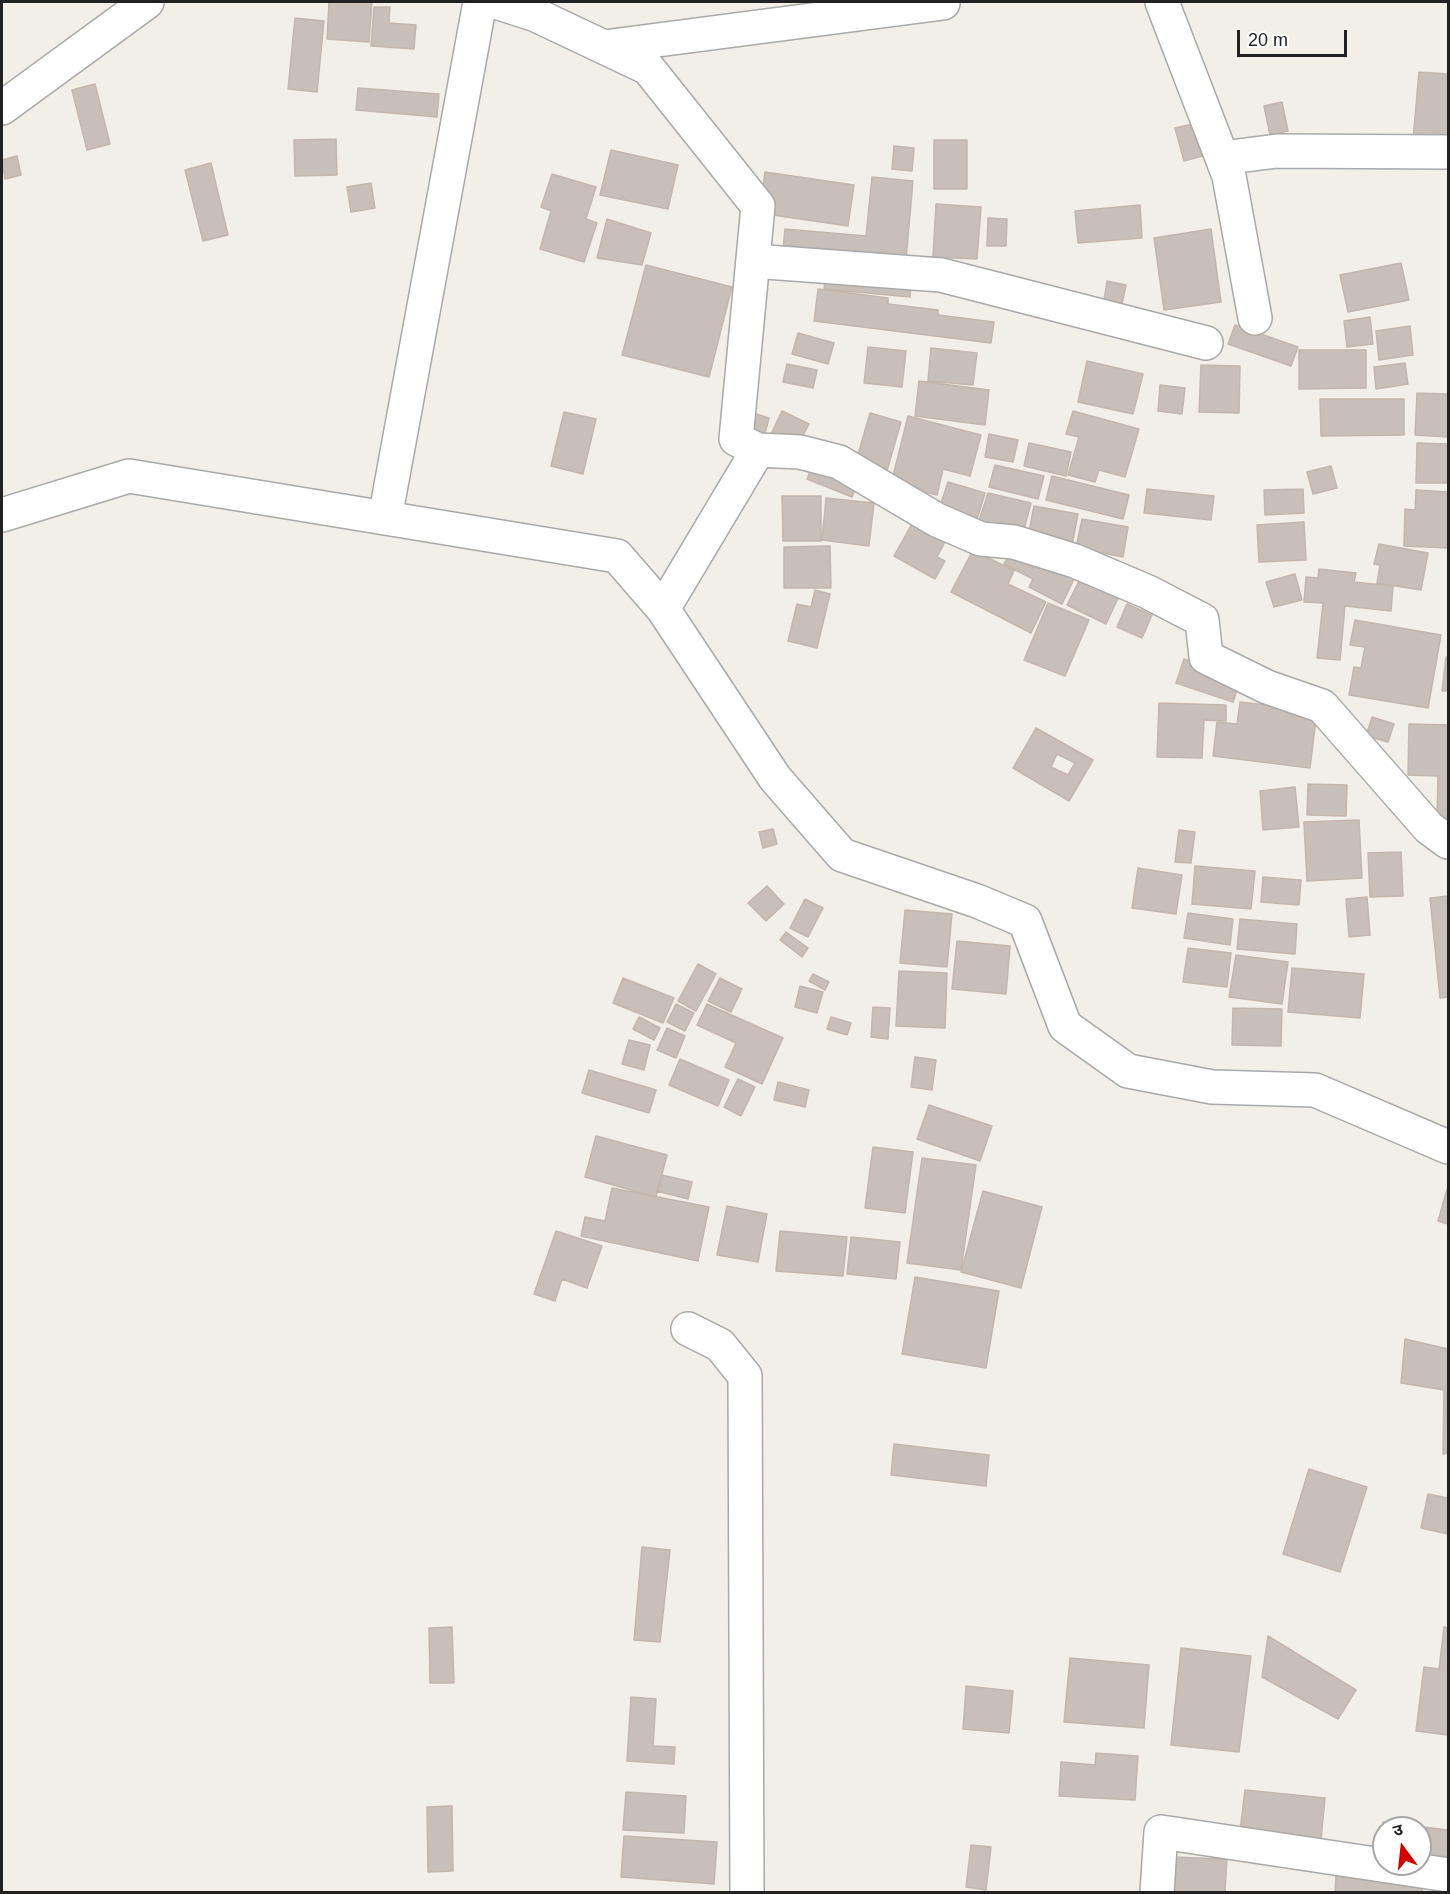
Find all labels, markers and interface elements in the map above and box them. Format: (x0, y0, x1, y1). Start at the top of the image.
scale bar (1240, 18, 1350, 56)
text: 20 m (1248, 30, 1288, 50)
north arrow (1372, 1816, 1432, 1876)
text: उ (1391, 1821, 1404, 1839)

